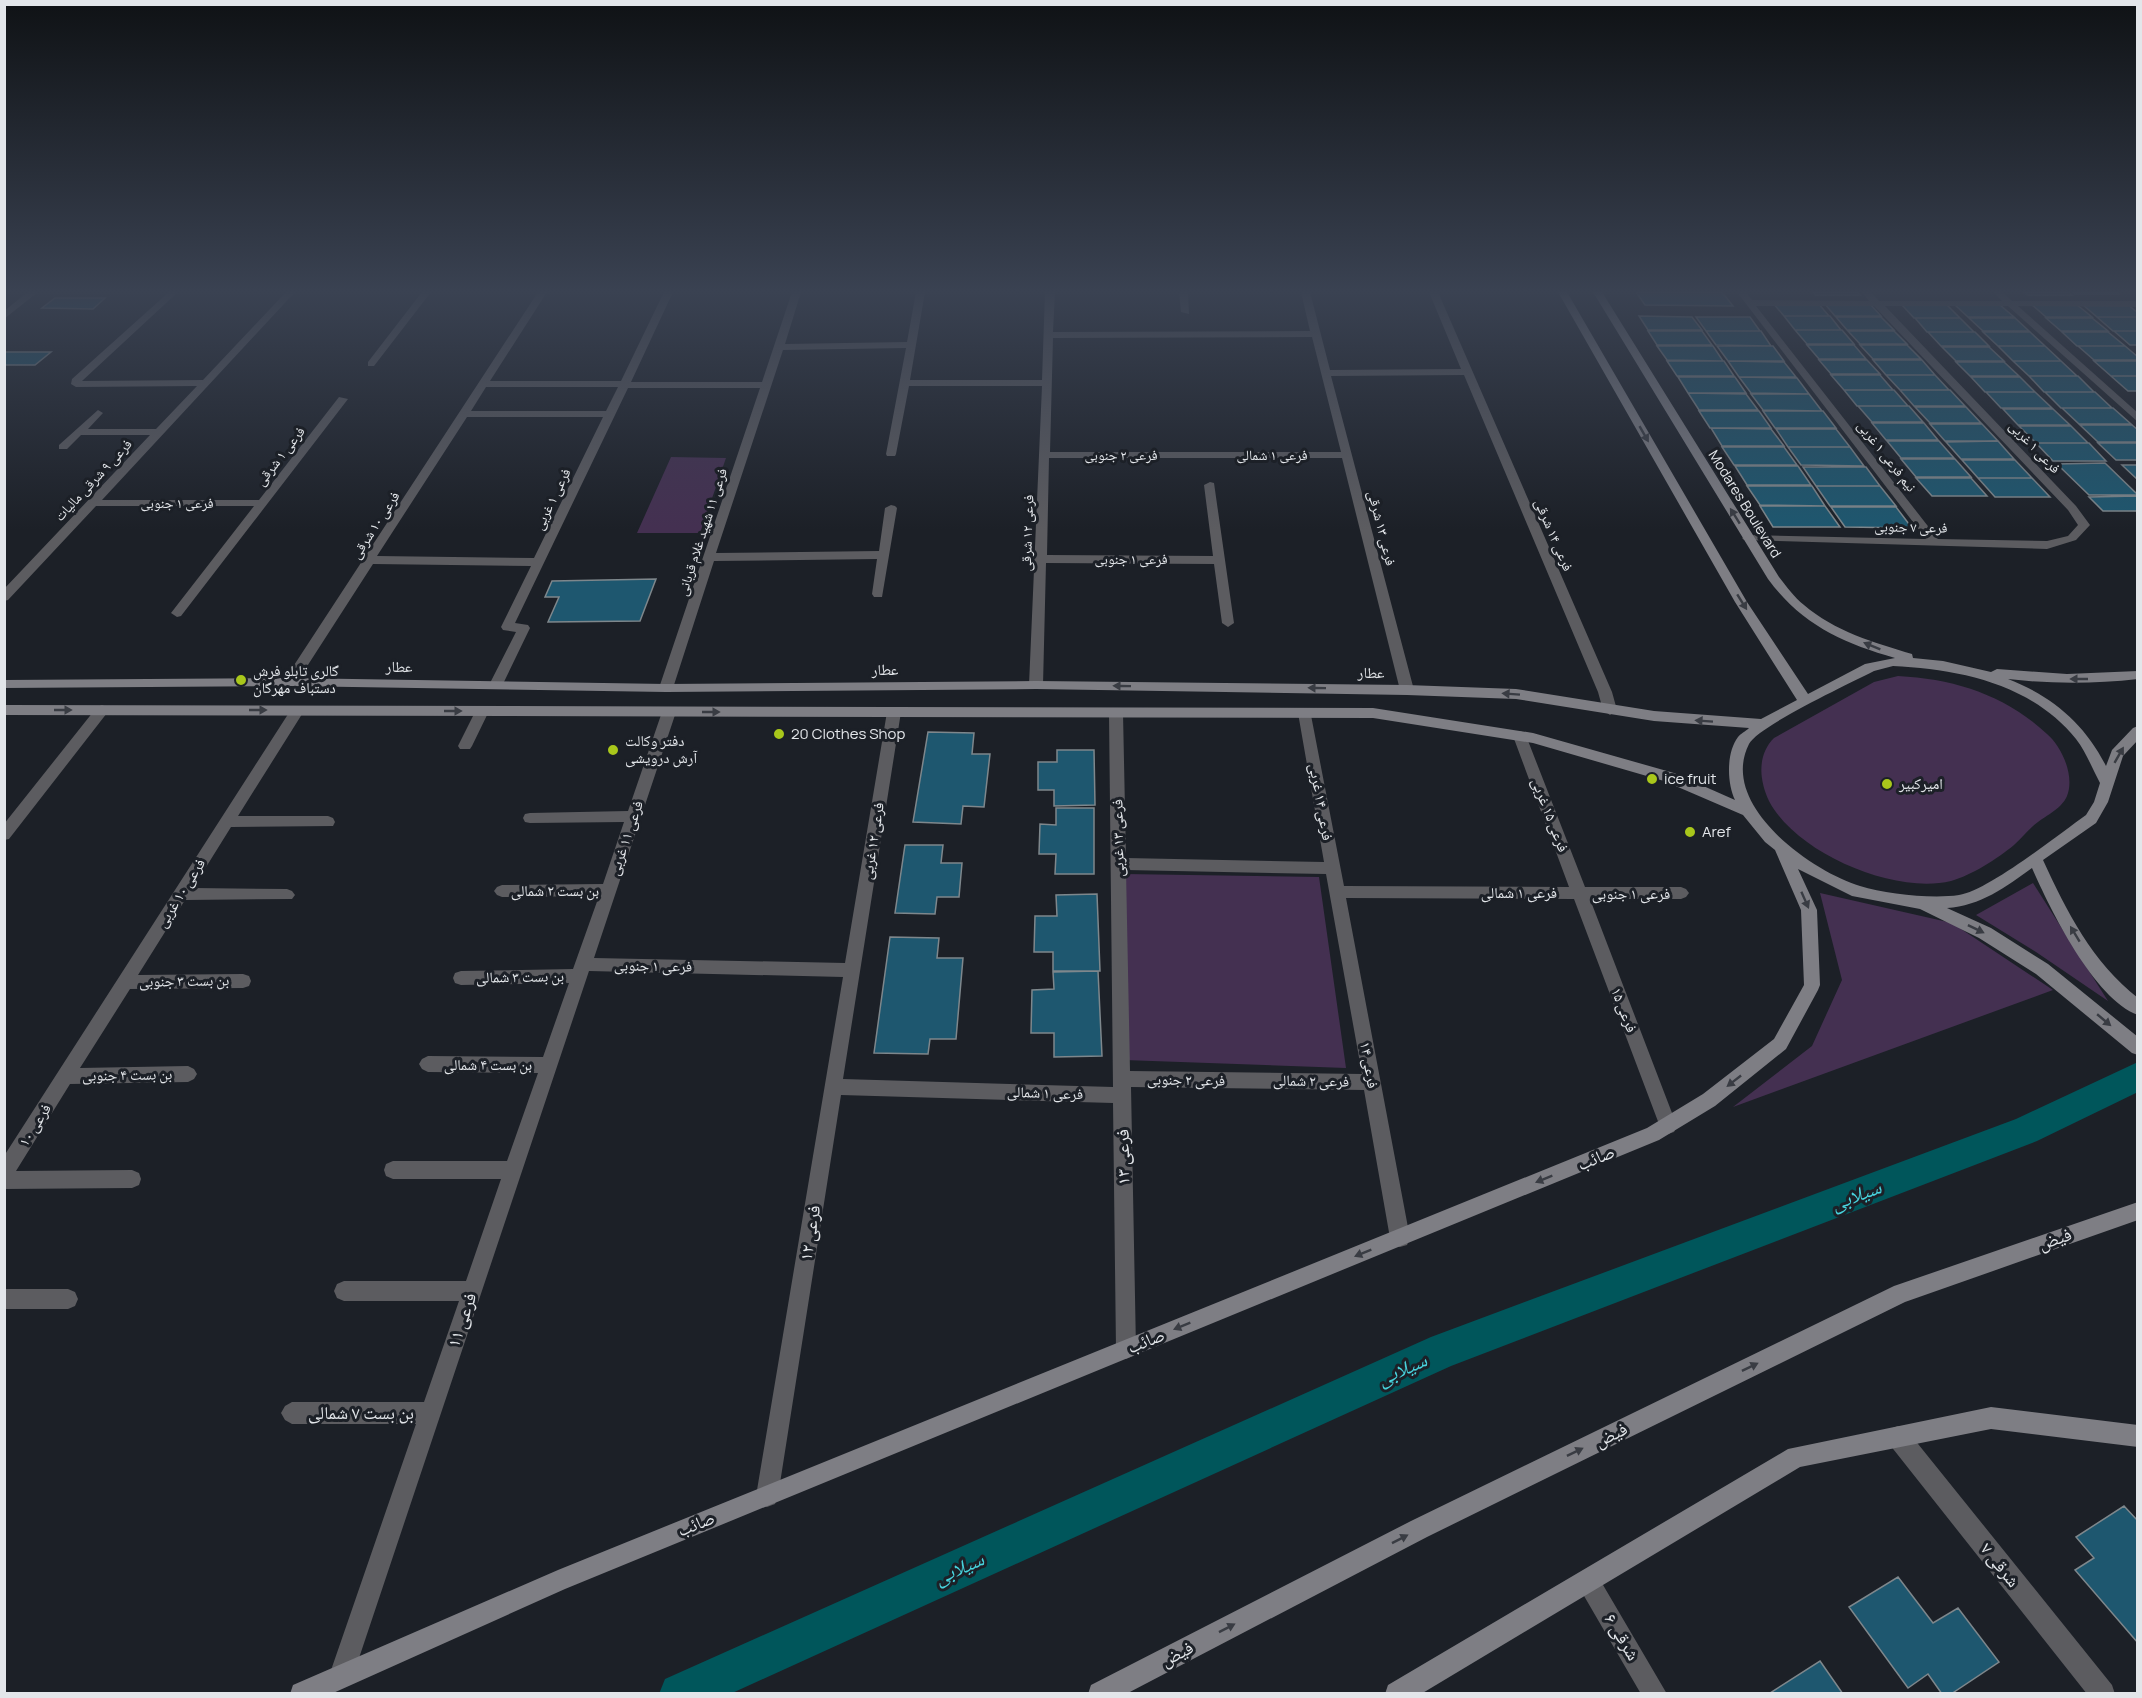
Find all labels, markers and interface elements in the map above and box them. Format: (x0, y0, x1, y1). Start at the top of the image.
street label: نیم فرعی ۱ غربی (1853, 416, 1921, 496)
street label: فرعی ۱ غربی (2005, 416, 2065, 477)
street label: فرعی ۱ شرقی (250, 422, 309, 489)
one-way arrow (1639, 426, 1649, 443)
street label: فرعی ۹ شرقی مالیات (50, 434, 136, 525)
street label: فرعی ۲ جنوبی (1084, 445, 1158, 464)
street label: فرعی ۱ شمالی (1236, 445, 1308, 464)
street label: Modares Boulevard (1705, 446, 1786, 561)
street label: فرعی ۱ غربی (528, 465, 575, 533)
street label: فرعی ۱۱ شهید غلام قربانی (672, 466, 732, 598)
street label: فرعی ۱۰ شرقی (346, 487, 404, 562)
street label: فرعی ۱۳ شرقی (1364, 488, 1401, 568)
street label: فرعی ۱ جنوبی (140, 493, 214, 512)
street label: فرعی ۱۲ شرقی (1016, 494, 1037, 572)
street label: فرعی ۱۴ شرقی (1531, 496, 1578, 574)
one-way arrow (1729, 508, 1740, 524)
street label: فرعی ۷ جنوبی (1874, 516, 1948, 537)
street label: فرعی ۱ جنوبی (1094, 549, 1168, 568)
one-way arrow (1736, 594, 1747, 610)
one-way arrow (1863, 640, 1881, 650)
street label: عطار (385, 656, 413, 677)
street label: عطار (871, 659, 899, 680)
place label: گالری تابلو فرش دستباف مهرگان (253, 660, 339, 698)
street label: عطار (1357, 662, 1385, 683)
marker: گالری تابلو فرش دستباف مهرگان (234, 673, 248, 687)
one-way arrow (2070, 674, 2089, 684)
one-way arrow (1112, 681, 1131, 691)
one-way arrow (1307, 684, 1326, 693)
one-way arrow (1502, 690, 1521, 699)
one-way arrow (53, 705, 72, 715)
one-way arrow (248, 705, 267, 715)
one-way arrow (443, 706, 462, 716)
one-way arrow (701, 707, 720, 717)
one-way arrow (1695, 716, 1714, 726)
place label: 20 Clothes Shop (791, 723, 905, 744)
marker: 20 Clothes Shop (772, 727, 786, 741)
place label: دفتر وکالت آرش درویشی (625, 730, 698, 768)
marker: دفتر وکالت آرش درویشی (606, 743, 620, 757)
one-way arrow (2114, 746, 2124, 763)
street label: فرعی ۱۴ غربی (1304, 762, 1339, 842)
place label: ice fruit (1664, 768, 1717, 789)
marker: ice fruit (1645, 772, 1659, 786)
place label: امیرکبیر (1898, 773, 1943, 794)
street label: فرعی ۱۵ غربی (1527, 775, 1574, 855)
marker: امیرکبیر (1880, 777, 1894, 791)
street label: فرعی ۱۱ غربی (603, 798, 648, 878)
street label: فرعی ۱۳ غربی (1106, 799, 1129, 877)
street label: فرعی ۱۲ غربی (856, 801, 889, 881)
place label: Aref (1702, 821, 1732, 842)
marker: Aref (1683, 825, 1697, 839)
street label: فرعی ۱۰ غربی (151, 854, 210, 931)
street label: بن بست ۲ شمالی (511, 880, 599, 901)
street label: فرعی ۱ شمالی (1481, 882, 1557, 903)
street label: فرعی ۱ جنوبی (1592, 883, 1670, 904)
one-way arrow (1800, 892, 1809, 909)
one-way arrow (1967, 923, 1985, 933)
one-way arrow (2070, 926, 2081, 943)
street label: فرعی ۱ جنوبی (614, 954, 692, 977)
street label: بن بست ۳ شمالی (476, 965, 564, 988)
street label: بن بست ۳ جنوبی (139, 969, 229, 992)
street label: فرعی ۱۵ (1606, 984, 1643, 1035)
one-way arrow (2096, 1013, 2111, 1026)
street label: فرعی ۱۴ (1355, 1040, 1384, 1090)
street label: بن بست ۴ شمالی (444, 1054, 532, 1075)
street label: بن بست ۴ جنوبی (82, 1063, 172, 1086)
street label: فرعی ۲ جنوبی (1147, 1068, 1225, 1091)
street label: فرعی ۲ شمالی (1273, 1069, 1349, 1092)
one-way arrow (1727, 1074, 1742, 1086)
street label: فرعی ۱ شمالی (1006, 1081, 1084, 1104)
street label: فرعی ۱۰ (13, 1099, 56, 1150)
street label: فرعی ۱۳ (1110, 1129, 1134, 1185)
street label: صائب (1573, 1139, 1618, 1175)
water label: سیلابی (1827, 1172, 1886, 1216)
one-way arrow (1534, 1174, 1552, 1184)
street label: فرعی ۱۲ (793, 1203, 825, 1262)
street label: فیض (2035, 1221, 2075, 1255)
one-way arrow (1354, 1249, 1372, 1258)
street label: فرعی ۱۱ (441, 1289, 482, 1350)
one-way arrow (1173, 1321, 1191, 1331)
street label: صائب (1123, 1322, 1168, 1358)
water label: سیلابی (1373, 1345, 1432, 1391)
one-way arrow (1742, 1362, 1759, 1371)
street label: بن بست ۷ شمالی (308, 1400, 414, 1424)
street label: فیض (1590, 1416, 1631, 1452)
one-way arrow (1566, 1448, 1584, 1458)
street label: صائب (673, 1505, 718, 1541)
one-way arrow (1391, 1534, 1409, 1544)
street label: ۷ شرقی (1975, 1537, 2026, 1592)
water label: سیلابی (930, 1544, 989, 1590)
street label: ۶ شرقی (1600, 1609, 1646, 1664)
one-way arrow (1218, 1623, 1235, 1633)
street label: فیض (1156, 1635, 1197, 1671)

